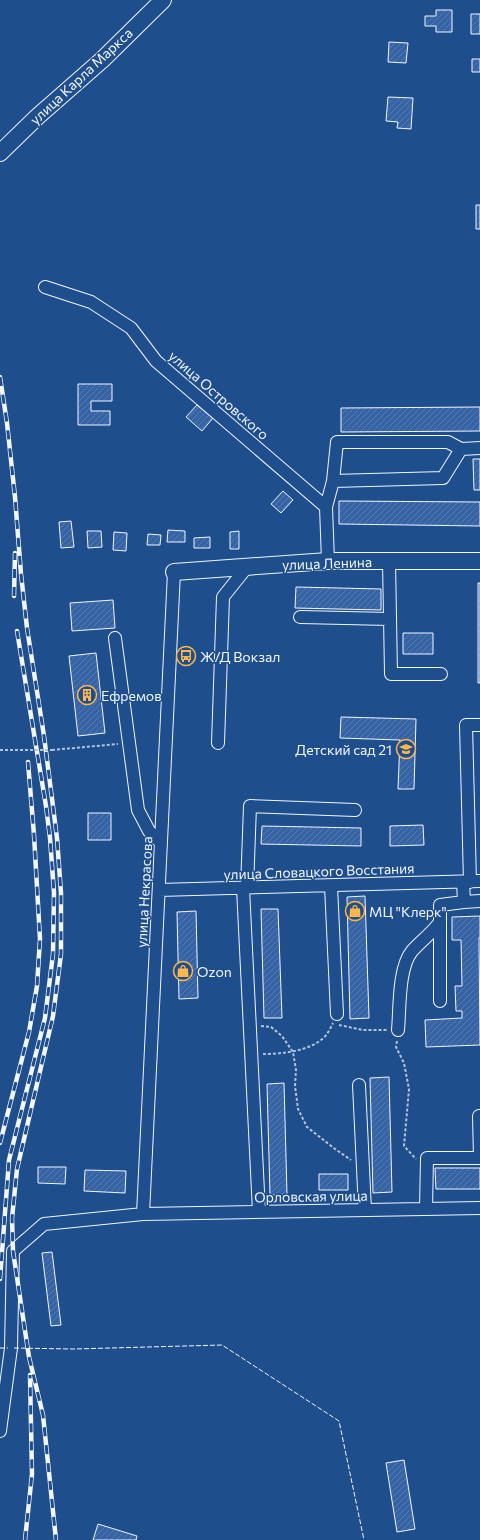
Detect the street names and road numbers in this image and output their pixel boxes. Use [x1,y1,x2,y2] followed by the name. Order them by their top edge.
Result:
[26,24,136,128] street label: улица Карла Маркса
[166,347,272,443] street label: улица Островского
[282,553,372,573] street label: улица Ленина
[133,836,155,948] street label: улица Некрасова
[223,859,415,883] street label: улица Словацкого Восстания
[254,1187,368,1205] street label: Орловская улица

